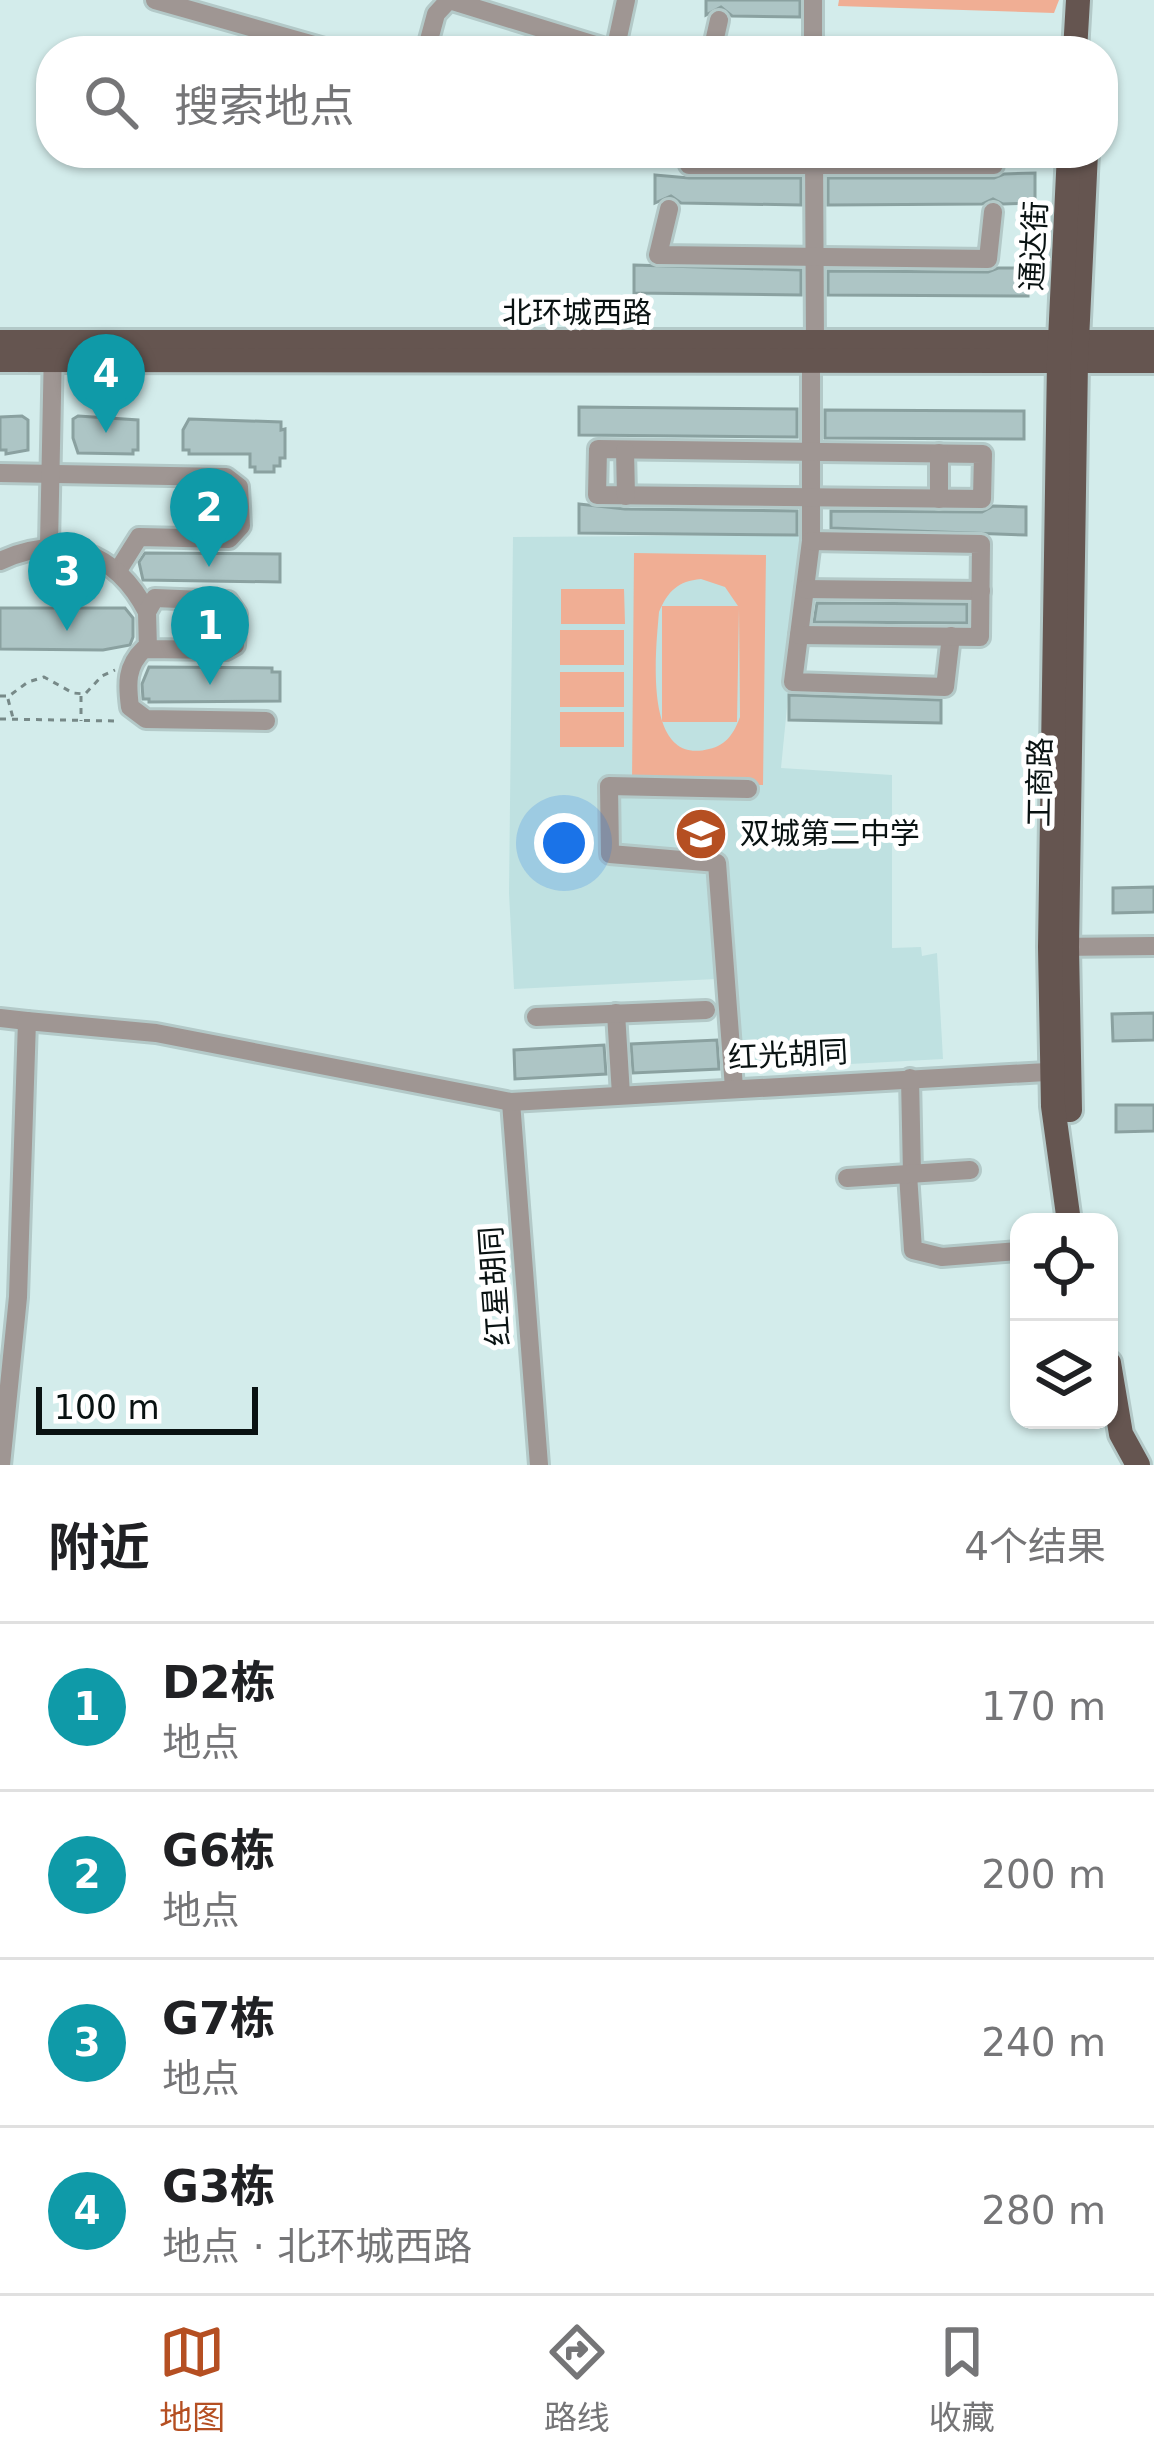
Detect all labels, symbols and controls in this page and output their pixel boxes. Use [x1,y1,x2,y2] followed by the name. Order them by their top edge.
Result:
[36,36,1118,168] search box
[78,69,144,135] icon: search
[174,80,354,133] text: 搜索地点
[1014,200,1053,292] street label: 通达街
[502,295,652,330] street label: 北环城西路
[67,334,145,433] pin: 4
[170,468,248,567] pin: 2
[28,532,106,631] pin: 3
[171,586,249,685] pin: 1
[1021,737,1058,827] street label: 工商路
[673,806,729,862] school or university icon: 双城第二中学
[534,813,594,873] your location
[740,816,920,851] place label: 双城第二中学
[727,1034,849,1075] street label: 红光胡同
[1010,1213,1118,1429] map controls
[1010,1213,1118,1321] button: locate
[473,1225,516,1347] street label: 红星胡同
[1010,1321,1118,1429] button: layers
[36,1381,258,1434] scale bar
[54,1388,160,1427] text: 100 m
[48,1518,150,1577] text: 附近
[964,1524,1106,1569] text: 4个结果
[162,1656,276,1709] text: D2栋
[73,1684,101,1729] text: 1
[981,1684,1106,1729] text: 170 m
[162,1720,240,1765] text: 地点
[162,1824,275,1877] text: G6栋
[73,1852,101,1897] text: 2
[981,1852,1106,1897] text: 200 m
[162,1888,240,1933] text: 地点
[162,1992,275,2045] text: G7栋
[73,2020,101,2065] text: 3
[981,2020,1106,2065] text: 240 m
[162,2056,240,2101] text: 地点
[162,2160,275,2213] text: G3栋
[73,2188,101,2233] text: 4
[981,2188,1106,2233] text: 280 m
[162,2224,472,2269] text: 地点 · 北环城西路
[159,2319,225,2439] tab: 地图
[544,2319,610,2439] tab: 路线
[929,2319,995,2439] tab: 收藏

